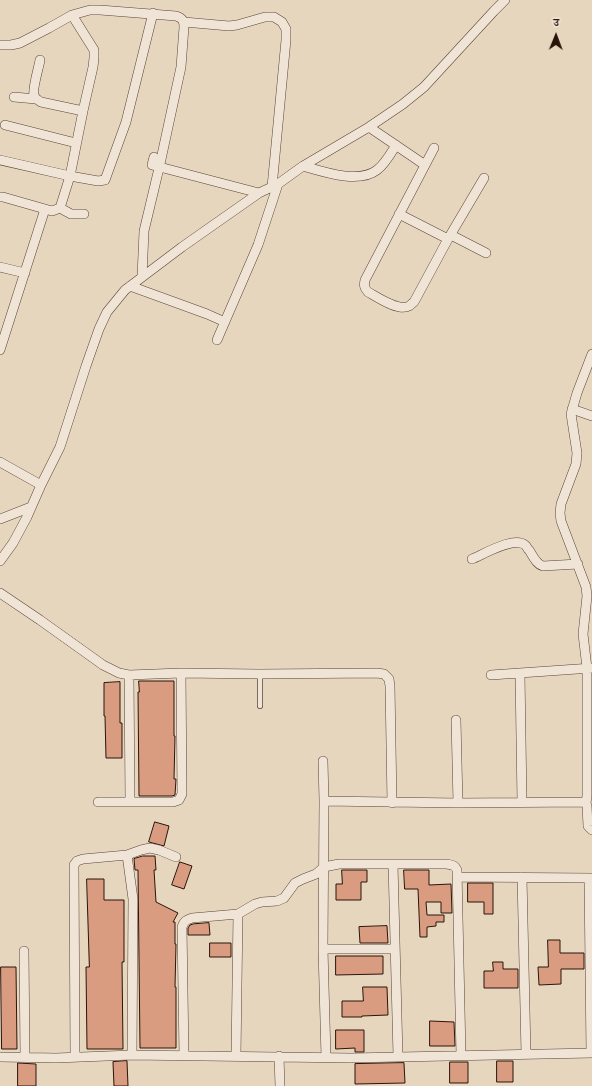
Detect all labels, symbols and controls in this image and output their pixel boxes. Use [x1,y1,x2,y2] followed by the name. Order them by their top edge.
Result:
[536,16,576,56] north arrow
[553,18,559,29] text: उ

